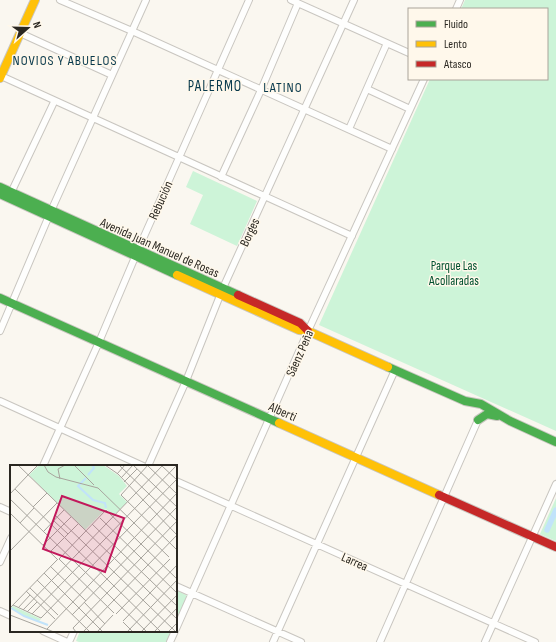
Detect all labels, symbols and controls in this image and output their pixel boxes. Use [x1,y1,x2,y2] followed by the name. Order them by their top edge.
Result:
[8,8,48,48] north arrow
[408,8,548,80] legend
[444,17,468,32] text: Fluido
[30,20,44,30] text: N
[444,37,467,52] text: Lento
[13,52,117,69] district label: NOVIOS Y ABUELOS
[443,57,471,72] text: Atasco
[188,77,242,96] district label: PALERMO
[263,79,303,96] district label: LATINO
[145,179,176,222] street label: Rebución
[97,214,222,281] street label: Avenida Juan Manuel de Rosas
[236,215,264,249] street label: Borges
[428,258,479,289] park label: Parque Las Acollaradas
[283,328,317,379] street label: Sáenz Peña
[265,398,299,425] street label: Alberti
[10,465,177,632] inset map
[339,549,370,575] street label: Larrea

